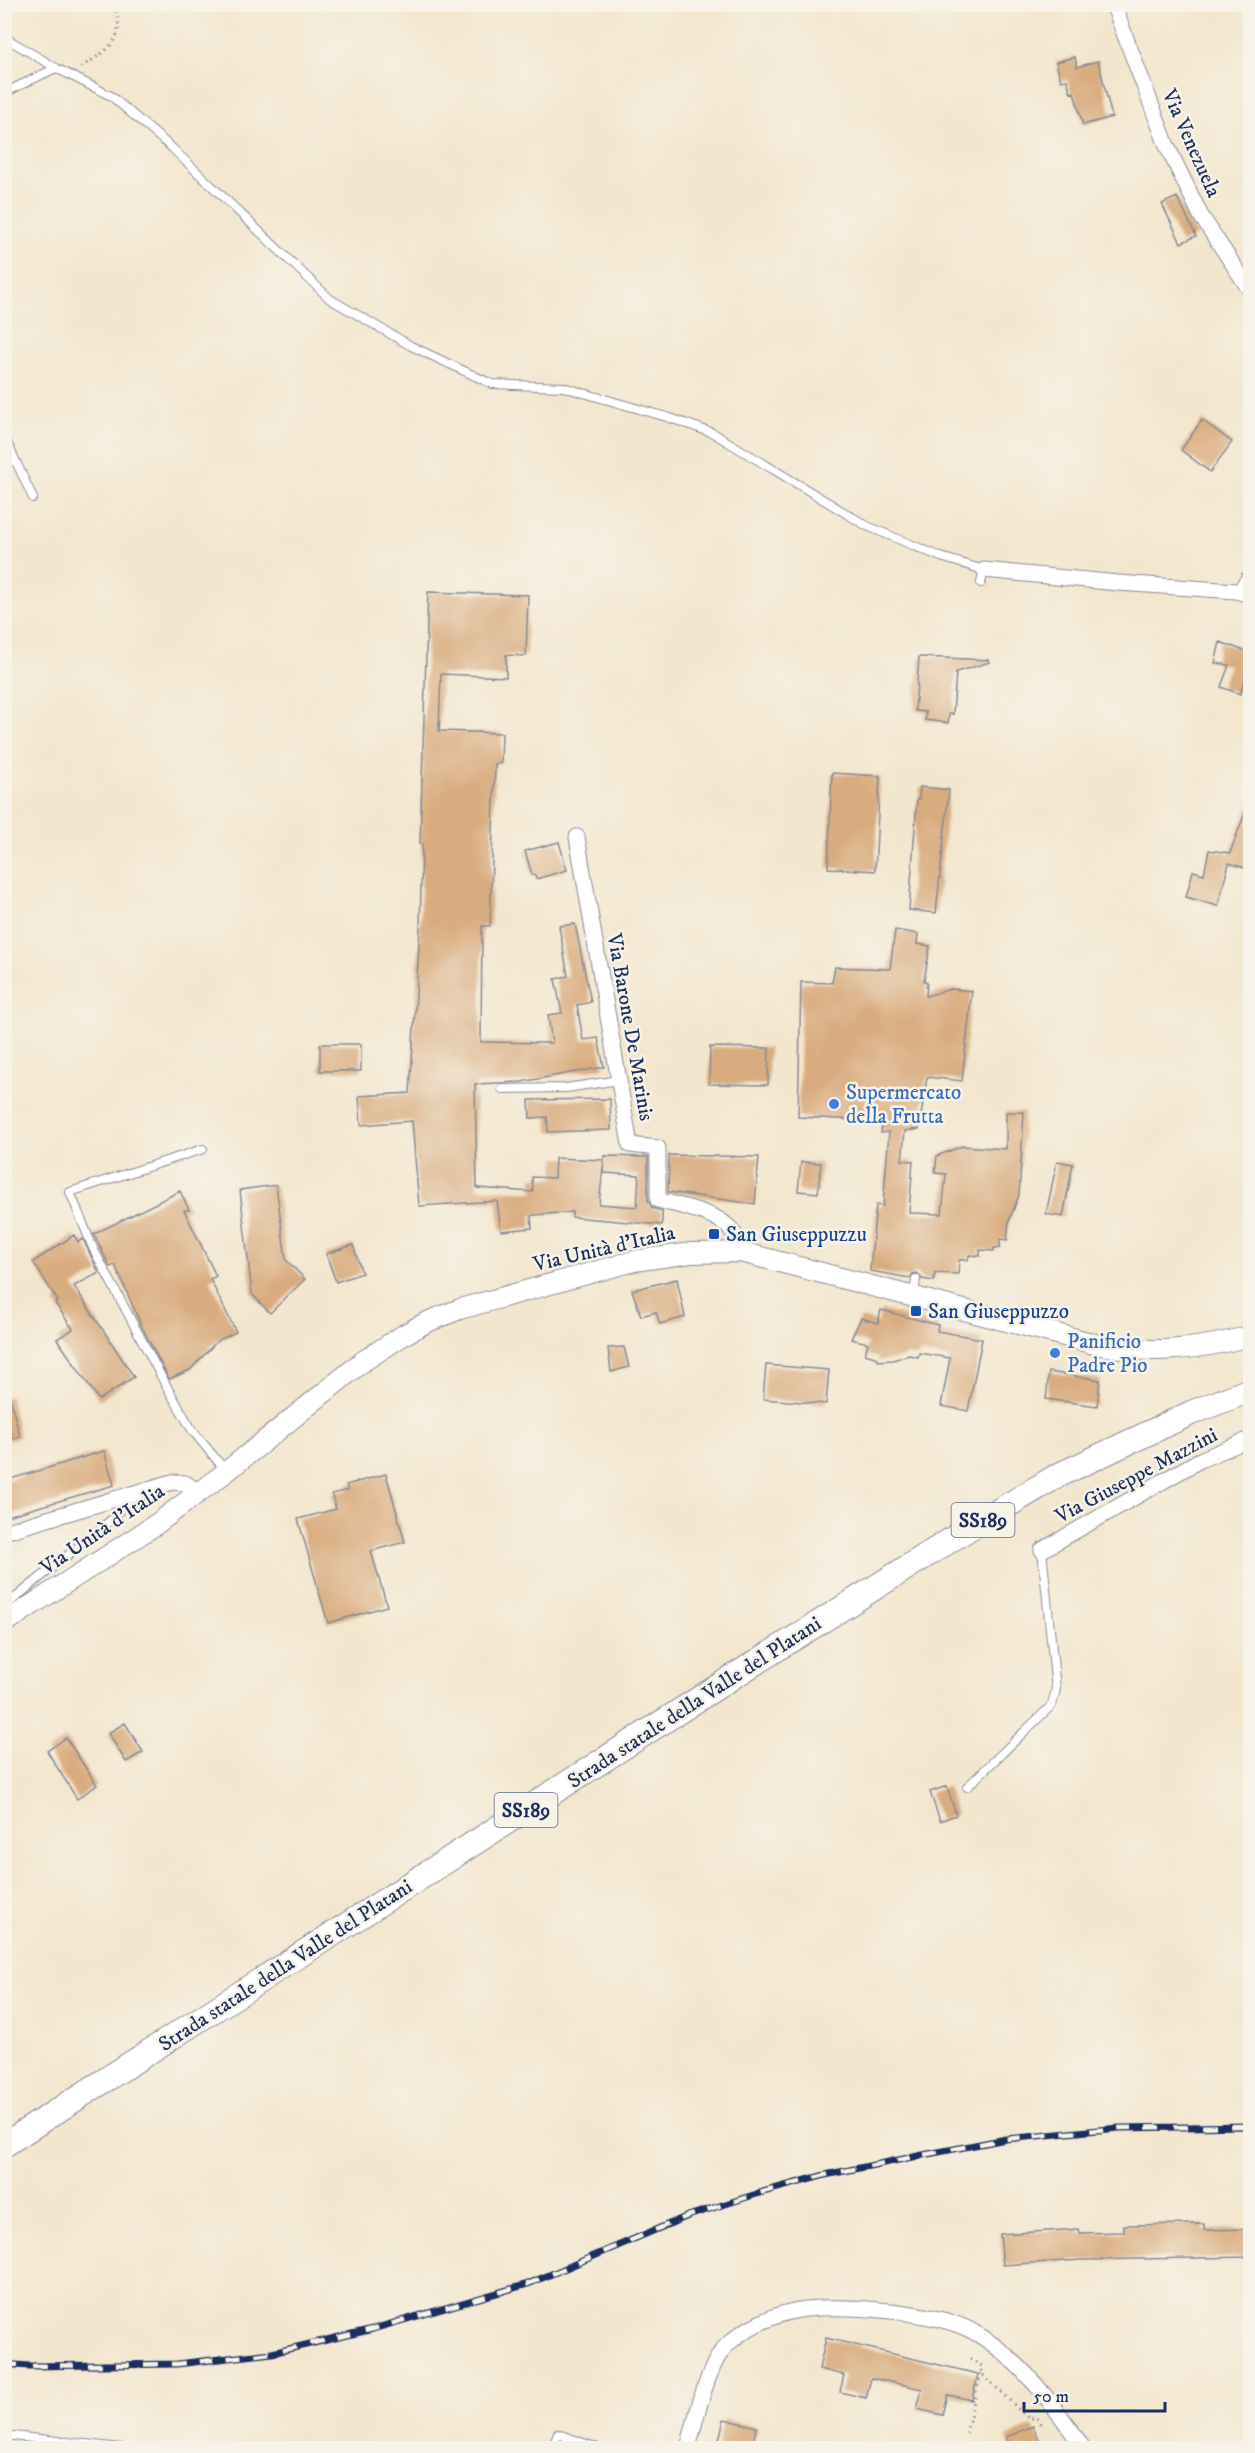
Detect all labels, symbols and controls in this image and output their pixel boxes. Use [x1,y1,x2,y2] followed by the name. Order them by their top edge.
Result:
[1155,84,1227,202] street label: Via Venezuela
[601,930,659,1123] street label: Via Barone De Marinis
[846,1080,961,1130] place label: Supermercato della Frutta
[827,1097,841,1111] marker: Supermercato della Frutta
[530,1220,678,1278] street label: Via Unità d'Italia
[726,1222,867,1248] place label: San Giuseppuzzu
[707,1227,721,1241] marker: San Giuseppuzzu
[928,1299,1069,1325] place label: San Giuseppuzzo
[909,1304,923,1318] marker: San Giuseppuzzo
[1067,1329,1147,1379] place label: Panificio Padre Pio
[1048,1346,1062,1360] marker: Panificio Padre Pio
[1050,1422,1222,1530] street label: Via Giuseppe Mazzini
[34,1479,170,1582] street label: Via Unità d'Italia
[952,1503,1014,1537] road number: SS189
[563,1611,826,1795] street label: Strada statale della Valle del Platani
[494,1793,558,1827] road number: SS189
[154,1874,417,2058] street label: Strada statale della Valle del Platani
[1024,2375,1165,2413] scale bar
[1033,2386,1069,2408] text: 50 m

